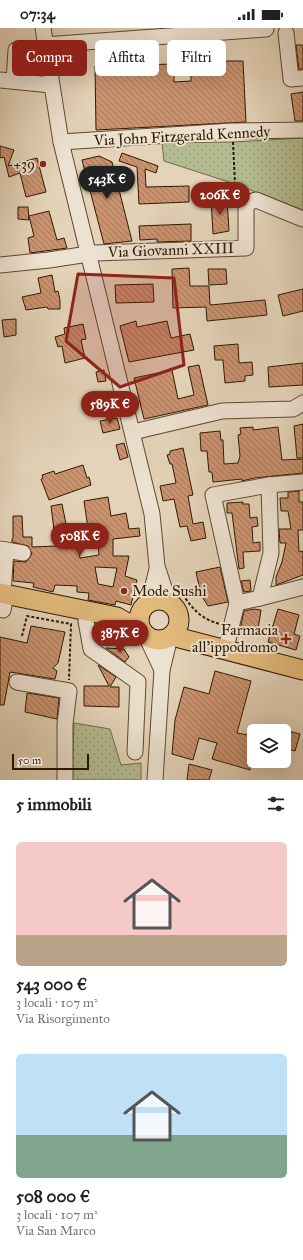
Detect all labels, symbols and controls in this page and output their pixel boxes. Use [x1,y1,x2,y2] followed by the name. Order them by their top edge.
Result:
[20,5,55,23] text: 07:34
[12,40,87,76] chip: Compra
[95,40,159,76] chip: Affitta
[167,40,226,76] chip: Filtri
[92,122,272,151] street label: Via John Fitzgerald Kennedy
[13,155,35,173] place label: +39
[38,159,48,169] marker: +39
[74,166,140,200] pin: 543K €
[88,171,126,187] text: 543K €
[187,182,253,216] pin: 206K €
[200,187,240,203] text: 206K €
[107,239,234,261] street label: Via Giovanni XXIII
[77,391,143,425] pin: 589K €
[90,396,130,412] text: 589K €
[47,523,113,557] pin: 508K €
[60,528,100,544] text: 508K €
[132,582,207,600] place label: Mode Sushi
[119,586,129,596] marker: Mode Sushi
[87,620,153,654] pin: 387K €
[192,621,279,656] place label: Farmacia all'ippodromo
[101,625,139,641] text: 387K €
[281,634,291,644] marker: Farmacia all'ippodromo
[247,724,291,768] map controls
[247,724,291,768] button: layers
[12,752,89,771] scale bar
[18,754,41,767] text: 50 m
[265,793,287,815] icon: filters
[16,794,92,815] text: 5 immobili
[116,868,188,940] icon: home
[16,974,87,995] text: 543 000 €
[16,995,98,1011] text: 3 locali · 107 m²
[16,1011,110,1027] text: Via Risorgimento
[116,1080,188,1152] icon: home
[16,1186,90,1207] text: 508 000 €
[16,1207,98,1223] text: 3 locali · 107 m²
[16,1223,96,1239] text: Via San Marco

